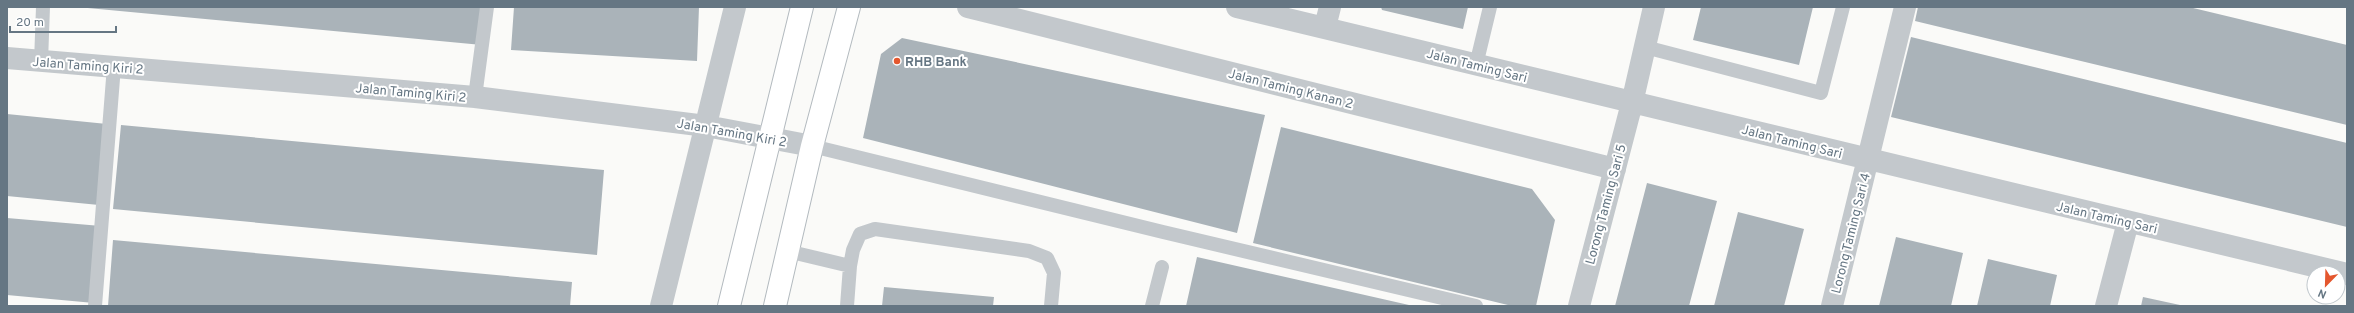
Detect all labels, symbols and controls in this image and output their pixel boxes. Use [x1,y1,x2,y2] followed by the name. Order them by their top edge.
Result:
[10,8,116,34] scale bar
[16,15,44,31] text: 20 m
[1424,47,1529,87] street label: Jalan Taming Sari
[32,55,144,79] street label: Jalan Taming Kiri 2
[905,55,967,71] place label: RHB Bank
[892,56,902,66] marker: RHB Bank
[1226,67,1355,113] street label: Jalan Taming Kanan 2
[355,81,467,107] street label: Jalan Taming Kiri 2
[675,116,788,152] street label: Jalan Taming Kiri 2
[1739,123,1844,163] street label: Jalan Taming Sari
[1583,143,1631,266] street label: Lorong Taming Sari 5
[1829,171,1875,296] street label: Lorong Taming Sari 4
[2054,200,2159,238] street label: Jalan Taming Sari
[2306,265,2346,305] north arrow
[2316,285,2329,301] text: N

